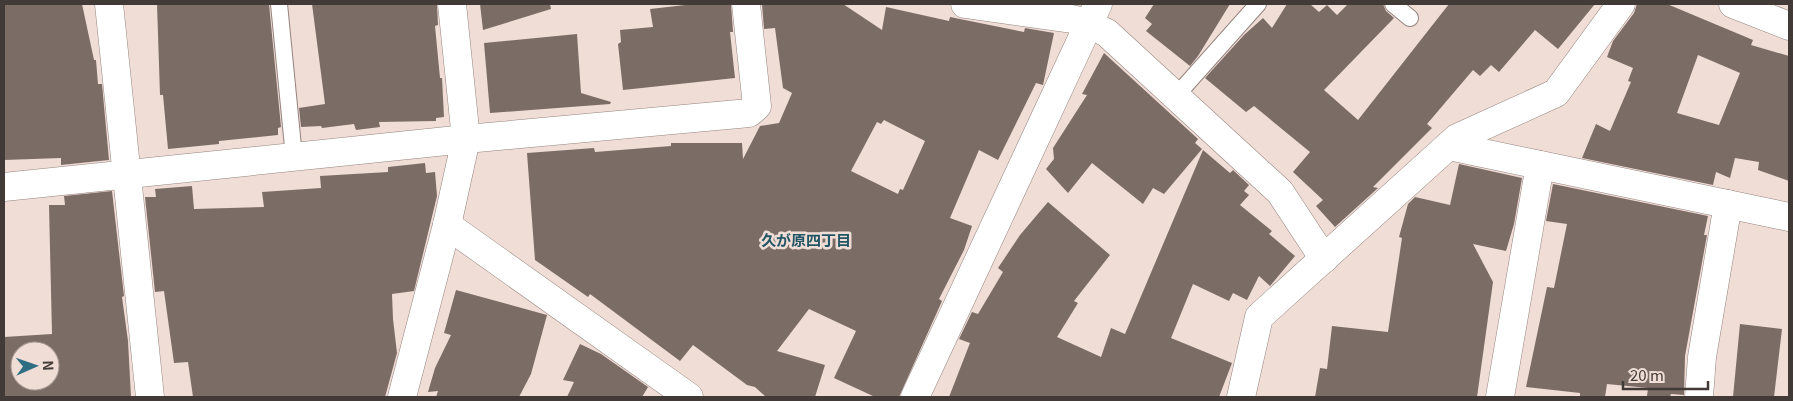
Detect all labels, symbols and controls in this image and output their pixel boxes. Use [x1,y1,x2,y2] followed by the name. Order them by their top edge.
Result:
[761,229,851,250] district label: 久が原四丁目
[10,341,60,391] north arrow
[1623,358,1708,390] scale bar
[39,360,59,371] text: N
[1630,364,1664,385] text: 20 m

